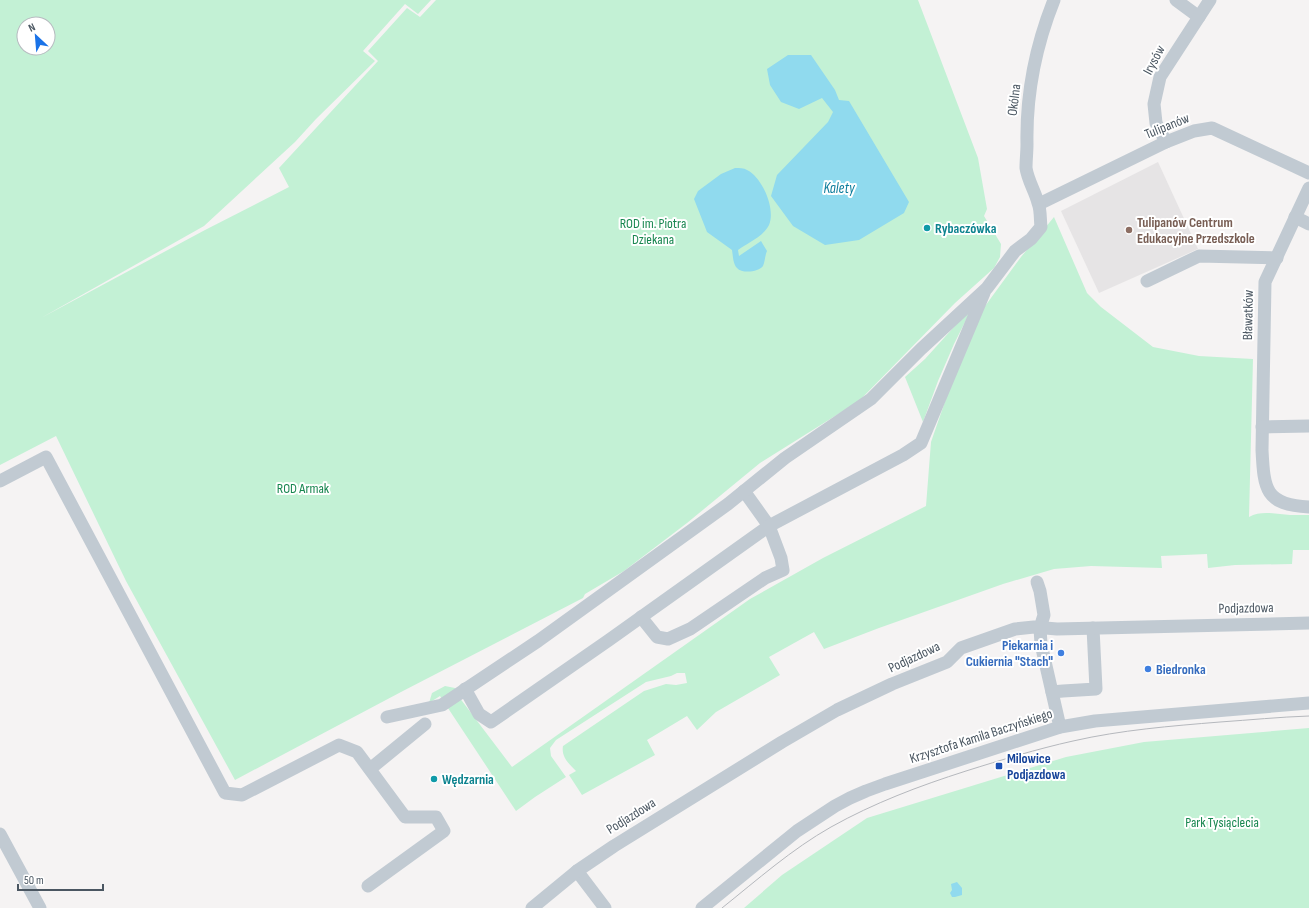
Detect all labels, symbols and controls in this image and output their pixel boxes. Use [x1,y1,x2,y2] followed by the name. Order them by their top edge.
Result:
[16,16,56,56] north arrow
[26,20,37,35] text: N
[1139,42,1169,78] street label: Irysów
[1004,83,1024,117] street label: Okólna
[1142,109,1192,143] street label: Tulipanów
[823,179,856,198] water label: Kalety
[1137,214,1255,247] place label: Tulipanów Centrum Edukacyjne Przedszkole
[620,215,686,248] park label: ROD im. Piotra Dziekana
[935,220,997,237] place label: Rybaczówka
[922,223,932,233] marker: Rybaczówka
[1124,225,1134,235] marker: Tulipanów Centrum Edukacyjne Przedszkole
[1239,290,1257,340] street label: Bławatków
[277,480,330,497] park label: ROD Armak
[1218,599,1274,617] street label: Podjazdowa
[966,637,1053,670] place label: Piekarnia i Cukiernia "Stach"
[886,638,942,676] street label: Podjazdowa
[1056,648,1066,658] marker: Piekarnia i Cukiernia "Stach"
[1156,661,1206,678] place label: Biedronka
[1143,664,1153,674] marker: Biedronka
[907,705,1055,767] street label: Krzysztofa Kamila Baczyńskiego
[1007,750,1066,783] place label: Milowice Podjazdowa
[994,761,1004,771] marker: Milowice Podjazdowa
[442,771,494,788] place label: Wędzarnia
[429,774,439,784] marker: Wędzarnia
[603,794,659,838] street label: Podjazdowa
[1185,814,1259,831] park label: Park Tysiąclecia
[18,866,103,892] scale bar
[24,873,44,888] text: 50 m

